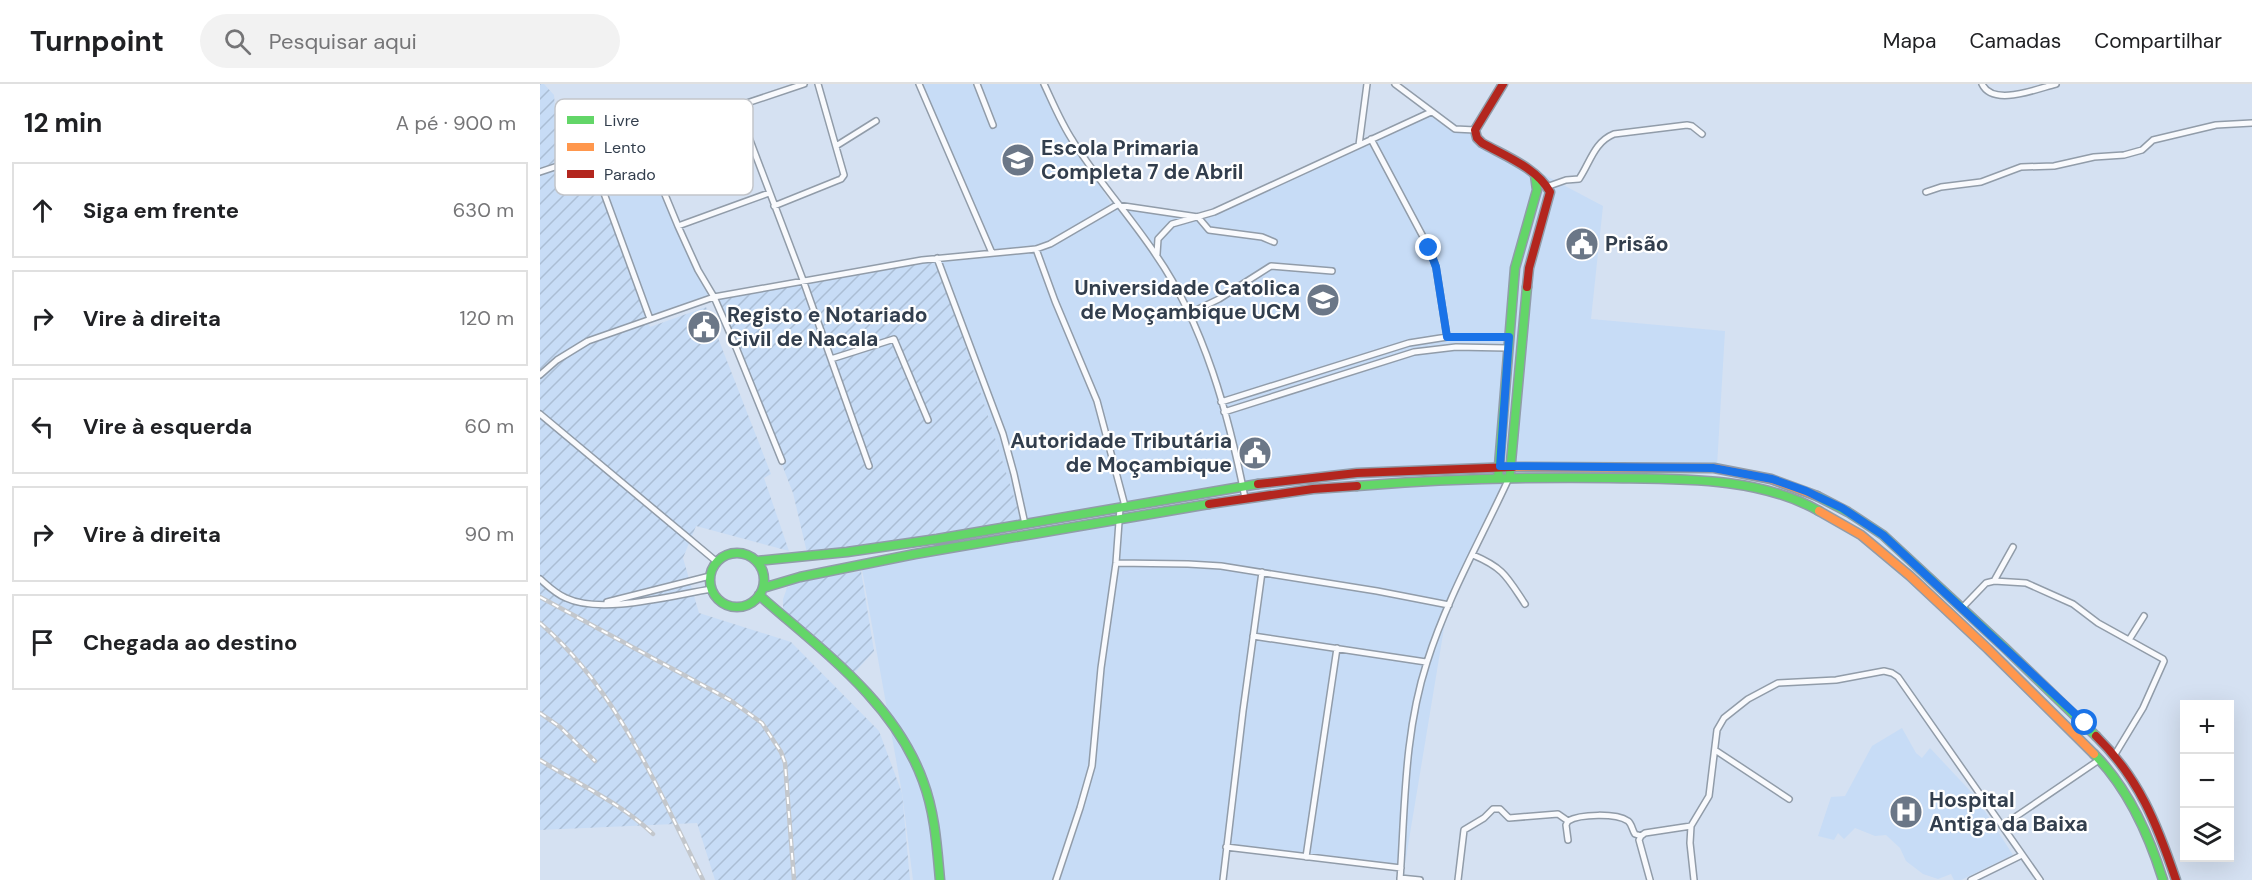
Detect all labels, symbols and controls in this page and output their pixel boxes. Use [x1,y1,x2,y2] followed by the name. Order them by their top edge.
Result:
[200,14,620,68] search box
[30,23,164,60] text: Turnpoint
[221,25,254,58] icon: search
[269,27,417,56] text: Pesquisar aqui
[1883,27,1936,55] text: Mapa
[1969,27,2061,55] text: Camadas
[2094,27,2222,55] text: Compartilhar
[555,99,753,195] legend
[24,106,102,140] text: 12 min
[396,110,516,136] text: A pé · 900 m
[604,110,639,131] text: Livre
[1041,134,1243,186] place label: Escola Primaria Completa 7 de Abril
[604,137,646,158] text: Lento
[1000,142,1036,178] school or university icon: Escola Primaria Completa 7 de Abril
[604,164,656,185] text: Parado
[26,194,59,227] icon: ahead
[83,196,239,225] text: Siga em frente
[453,197,514,223] text: 630 m
[1564,226,1600,262] public building icon: Prisão
[1605,230,1669,258] place label: Prisão
[1415,234,1441,260] route end
[1074,274,1300,326] place label: Universidade Catolica de Moçambique UCM
[1305,282,1341,318] school or university icon: Universidade Catolica de Moçambique UCM
[727,301,928,353] place label: Registo e Notariado Civil de Nacala
[26,302,59,335] icon: right
[83,304,221,333] text: Vire à direita
[460,305,514,331] text: 120 m
[686,309,722,345] public building icon: Registo e Notariado Civil de Nacala
[26,410,59,443] icon: left
[83,412,252,441] text: Vire à esquerda
[465,413,514,439] text: 60 m
[1010,427,1232,479] place label: Autoridade Tributária de Moçambique
[1237,435,1273,471] public building icon: Autoridade Tributária de Moçambique
[26,518,59,551] icon: right
[83,520,221,549] text: Vire à direita
[465,521,514,547] text: 90 m
[26,626,59,659] icon: arrive
[83,628,297,657] text: Chegada ao destino
[2180,700,2234,862] map controls
[2180,700,2234,754] button: +
[2071,709,2097,735] route start
[2180,754,2234,808] button: −
[1929,786,2088,838] place label: Hospital Antiga da Baixa
[1888,794,1924,830] hospital icon: Hospital Antiga da Baixa
[2180,808,2234,862] button: layers

